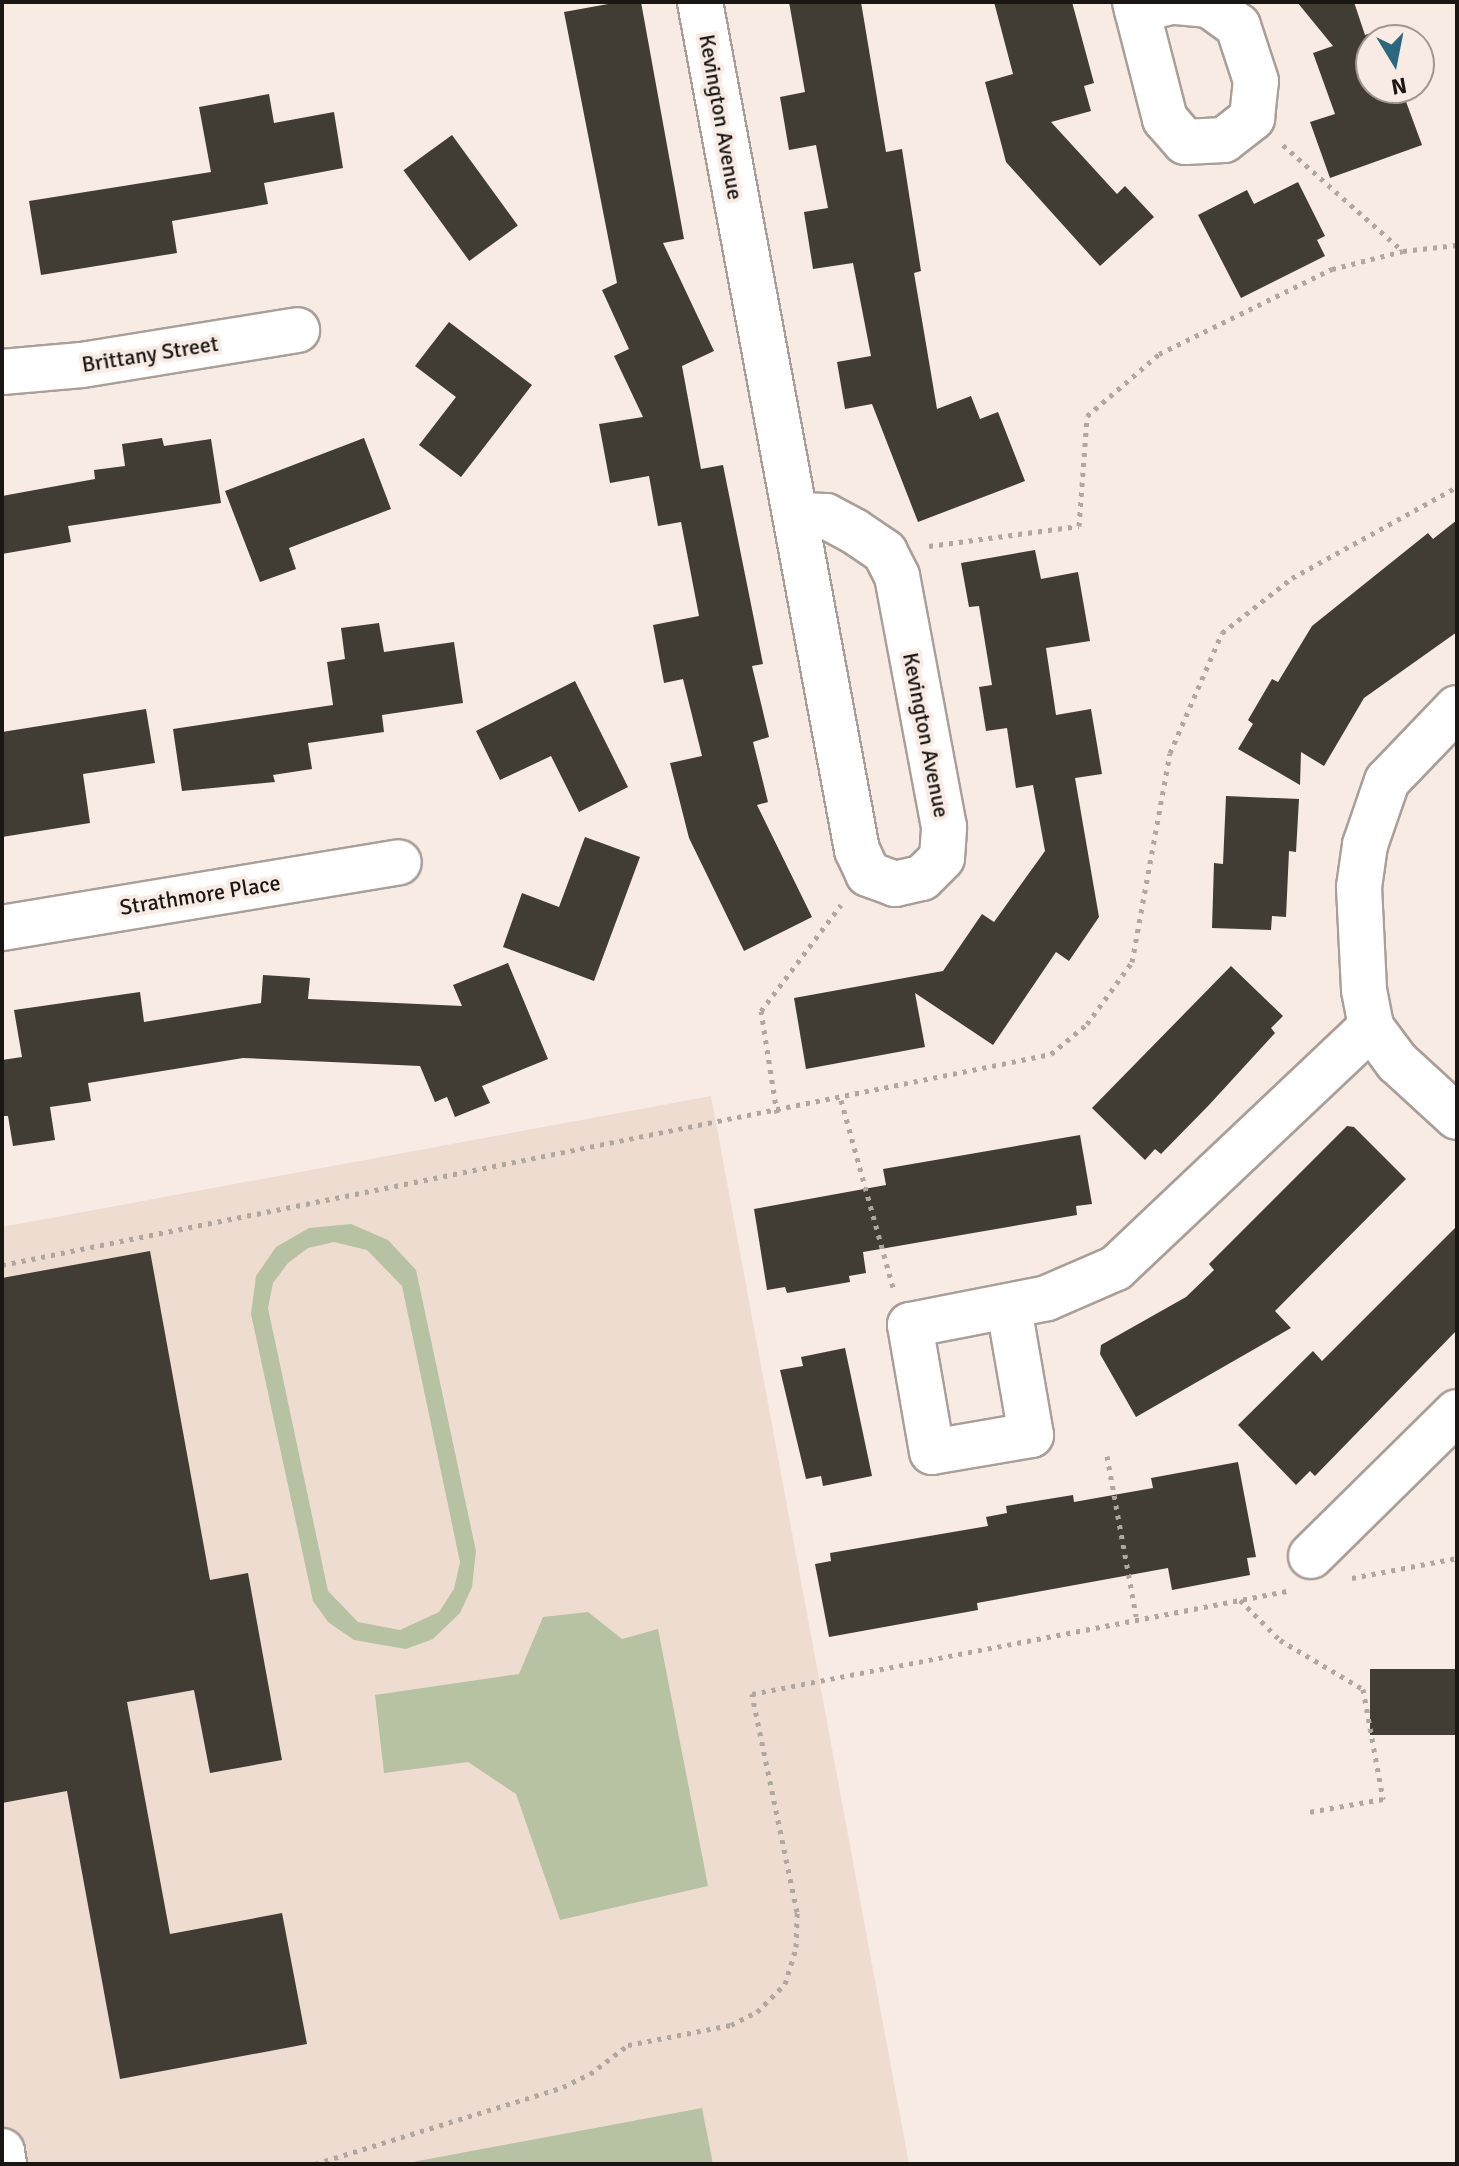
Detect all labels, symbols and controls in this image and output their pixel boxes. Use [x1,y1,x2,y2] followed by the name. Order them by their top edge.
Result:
[1355,24,1435,104] north arrow
[693,32,749,202] street label: Kevington Avenue
[1389,72,1409,101] text: N
[80,330,220,378] street label: Brittany Street
[897,650,955,820] street label: Kevington Avenue
[118,869,282,921] street label: Strathmore Place

